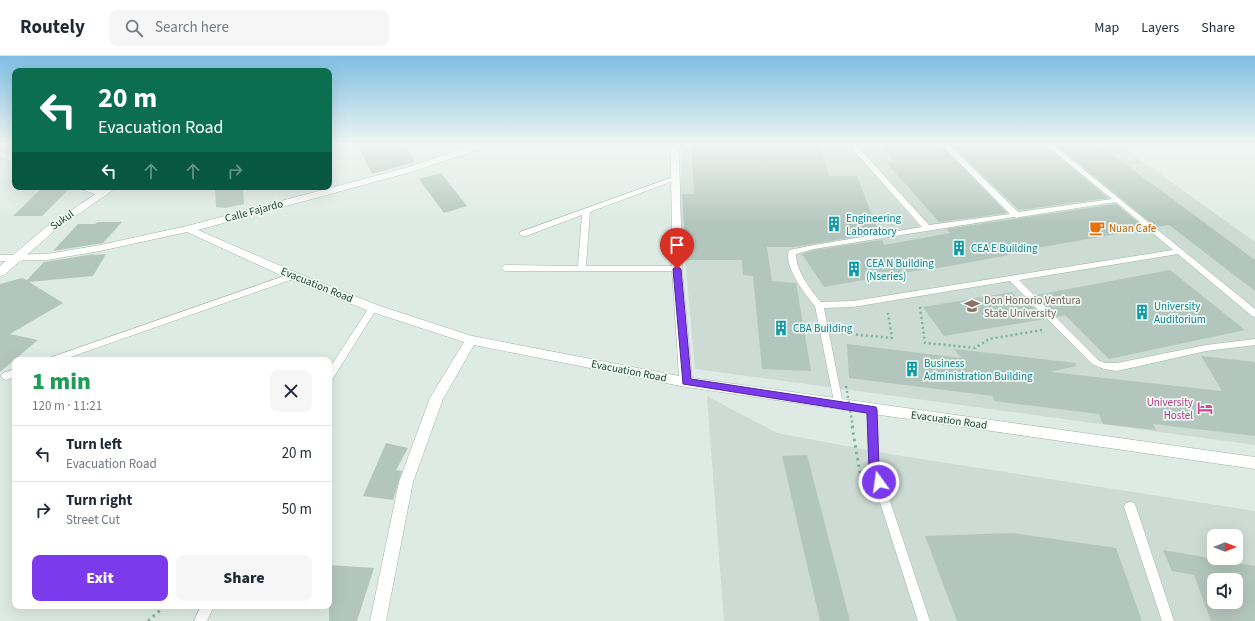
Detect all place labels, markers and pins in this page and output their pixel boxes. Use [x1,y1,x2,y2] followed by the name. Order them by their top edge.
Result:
[846,211,902,239] place label: Engineering Laboratory
[825,215,843,233] building icon: Engineering Laboratory
[1088,219,1106,237] cafe icon: Nuan Cafe
[1109,221,1157,236] place label: Nuan Cafe
[660,228,694,269] pin
[950,239,968,257] building icon: CEA E Building
[971,241,1038,256] place label: CEA E Building
[866,256,934,284] place label: CEA N Building (Nseries)
[845,260,863,278] building icon: CEA N Building (Nseries)
[984,293,1081,321] place label: Don Honorio Ventura State University
[963,297,981,315] school or university icon: Don Honorio Ventura State University
[1154,299,1206,327] place label: University Auditorium
[1133,303,1151,321] building icon: University Auditorium
[772,319,790,337] building icon: CBA Building
[793,321,853,336] place label: CBA Building
[924,356,1033,384] place label: Business Administration Building
[903,360,921,378] building icon: Business Administration Building
[1147,395,1193,423] place label: University Hostel
[1196,399,1214,417] hotel icon: University Hostel

